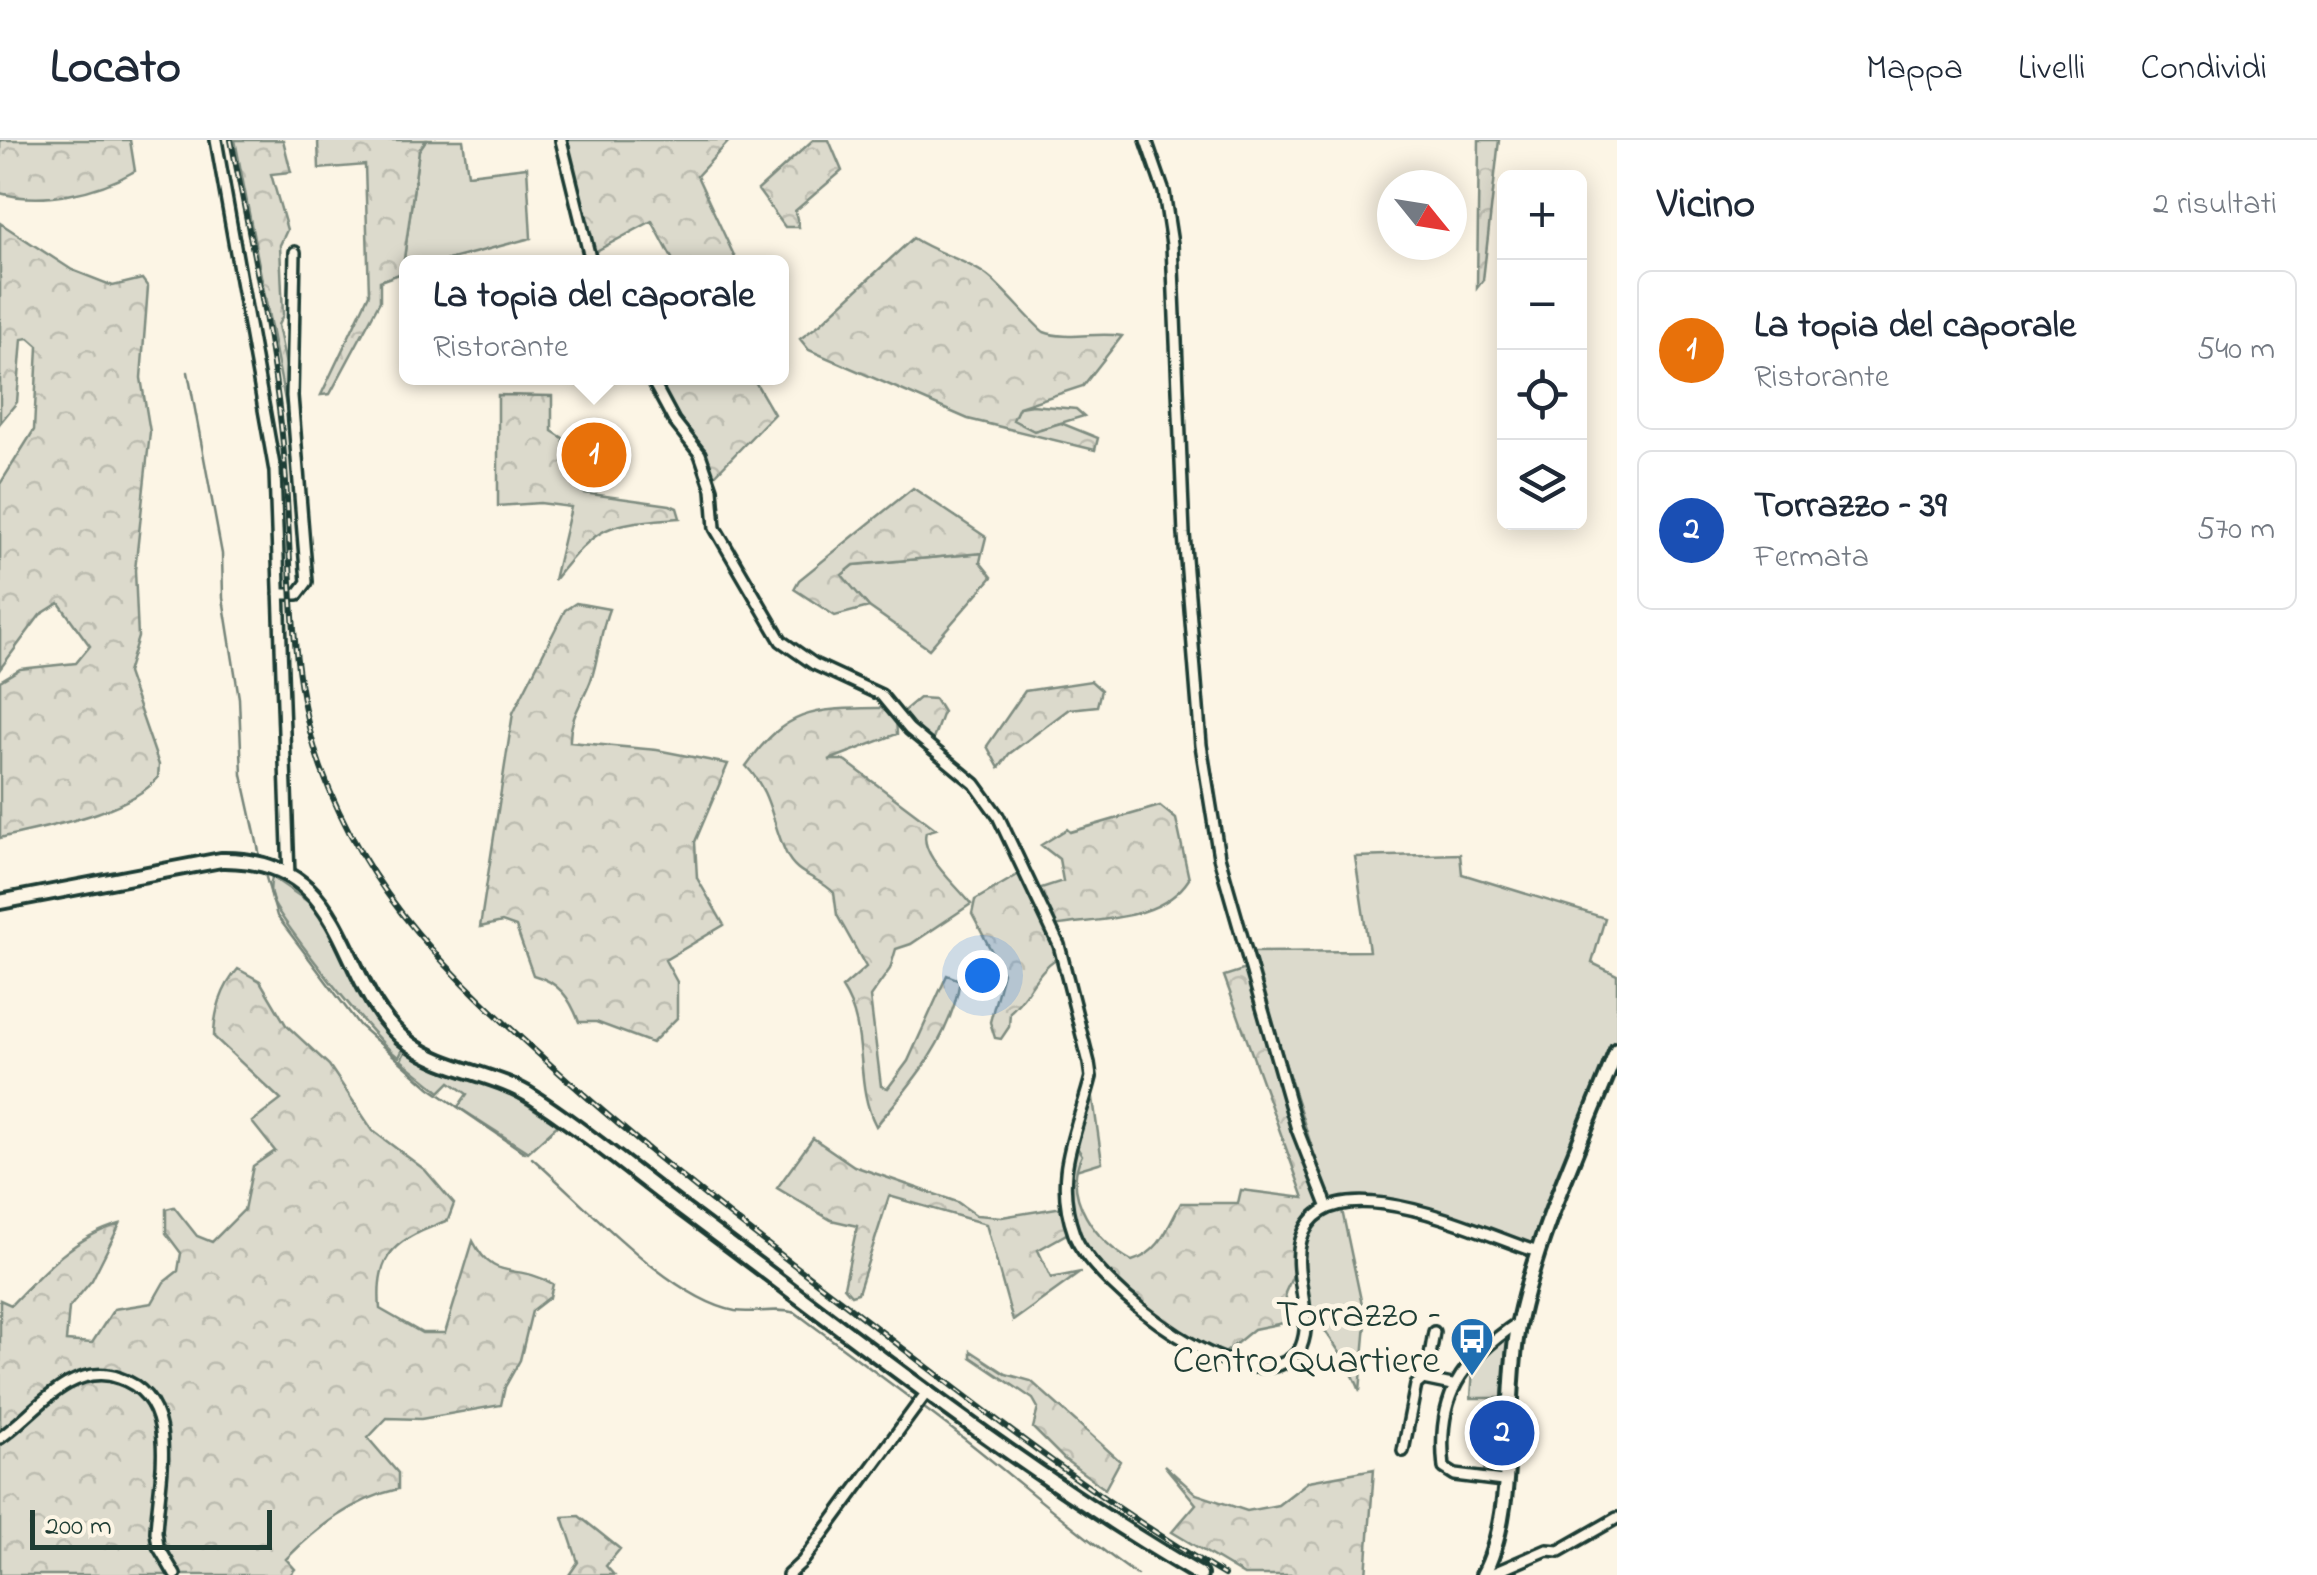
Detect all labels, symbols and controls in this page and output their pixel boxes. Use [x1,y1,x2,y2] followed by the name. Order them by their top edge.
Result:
[50,34,181,104] text: Locato
[1866,44,1963,95] text: Mappa
[2018,44,2086,95] text: Livelli
[2141,44,2267,95] text: Condividi
[1377,170,1467,260] north arrow
[1497,170,1587,530] map controls
[1497,170,1587,260] button: +
[1657,175,1755,236] text: Vicino
[2153,182,2277,229] text: 2 risultati
[399,255,789,385] popup
[1497,260,1587,350] button: −
[433,269,755,325] text: La topia del caporale
[1754,299,2076,355] text: La topia del caporale
[433,325,568,372] text: Ristorante
[1686,327,1697,374] text: 1
[2197,327,2275,374] text: 540 m
[1497,350,1587,440] button: locate
[1754,355,1889,402] text: Ristorante
[562,418,626,492] pin: 1
[1497,440,1587,530] button: layers
[1754,479,1947,535] text: Torrazzo – 39
[1684,507,1699,554] text: 2
[2197,507,2275,554] text: 570 m
[1754,535,1869,582] text: Fermata
[957,950,1008,1001] your location
[1172,1287,1440,1392] place label: Torrazzo – Centro Quartiere
[1449,1316,1495,1377] bus stop icon: Torrazzo – Centro Quartiere
[1470,1396,1534,1470] pin: 2
[30,1505,272,1550] scale bar
[45,1507,112,1548] text: 200 m

